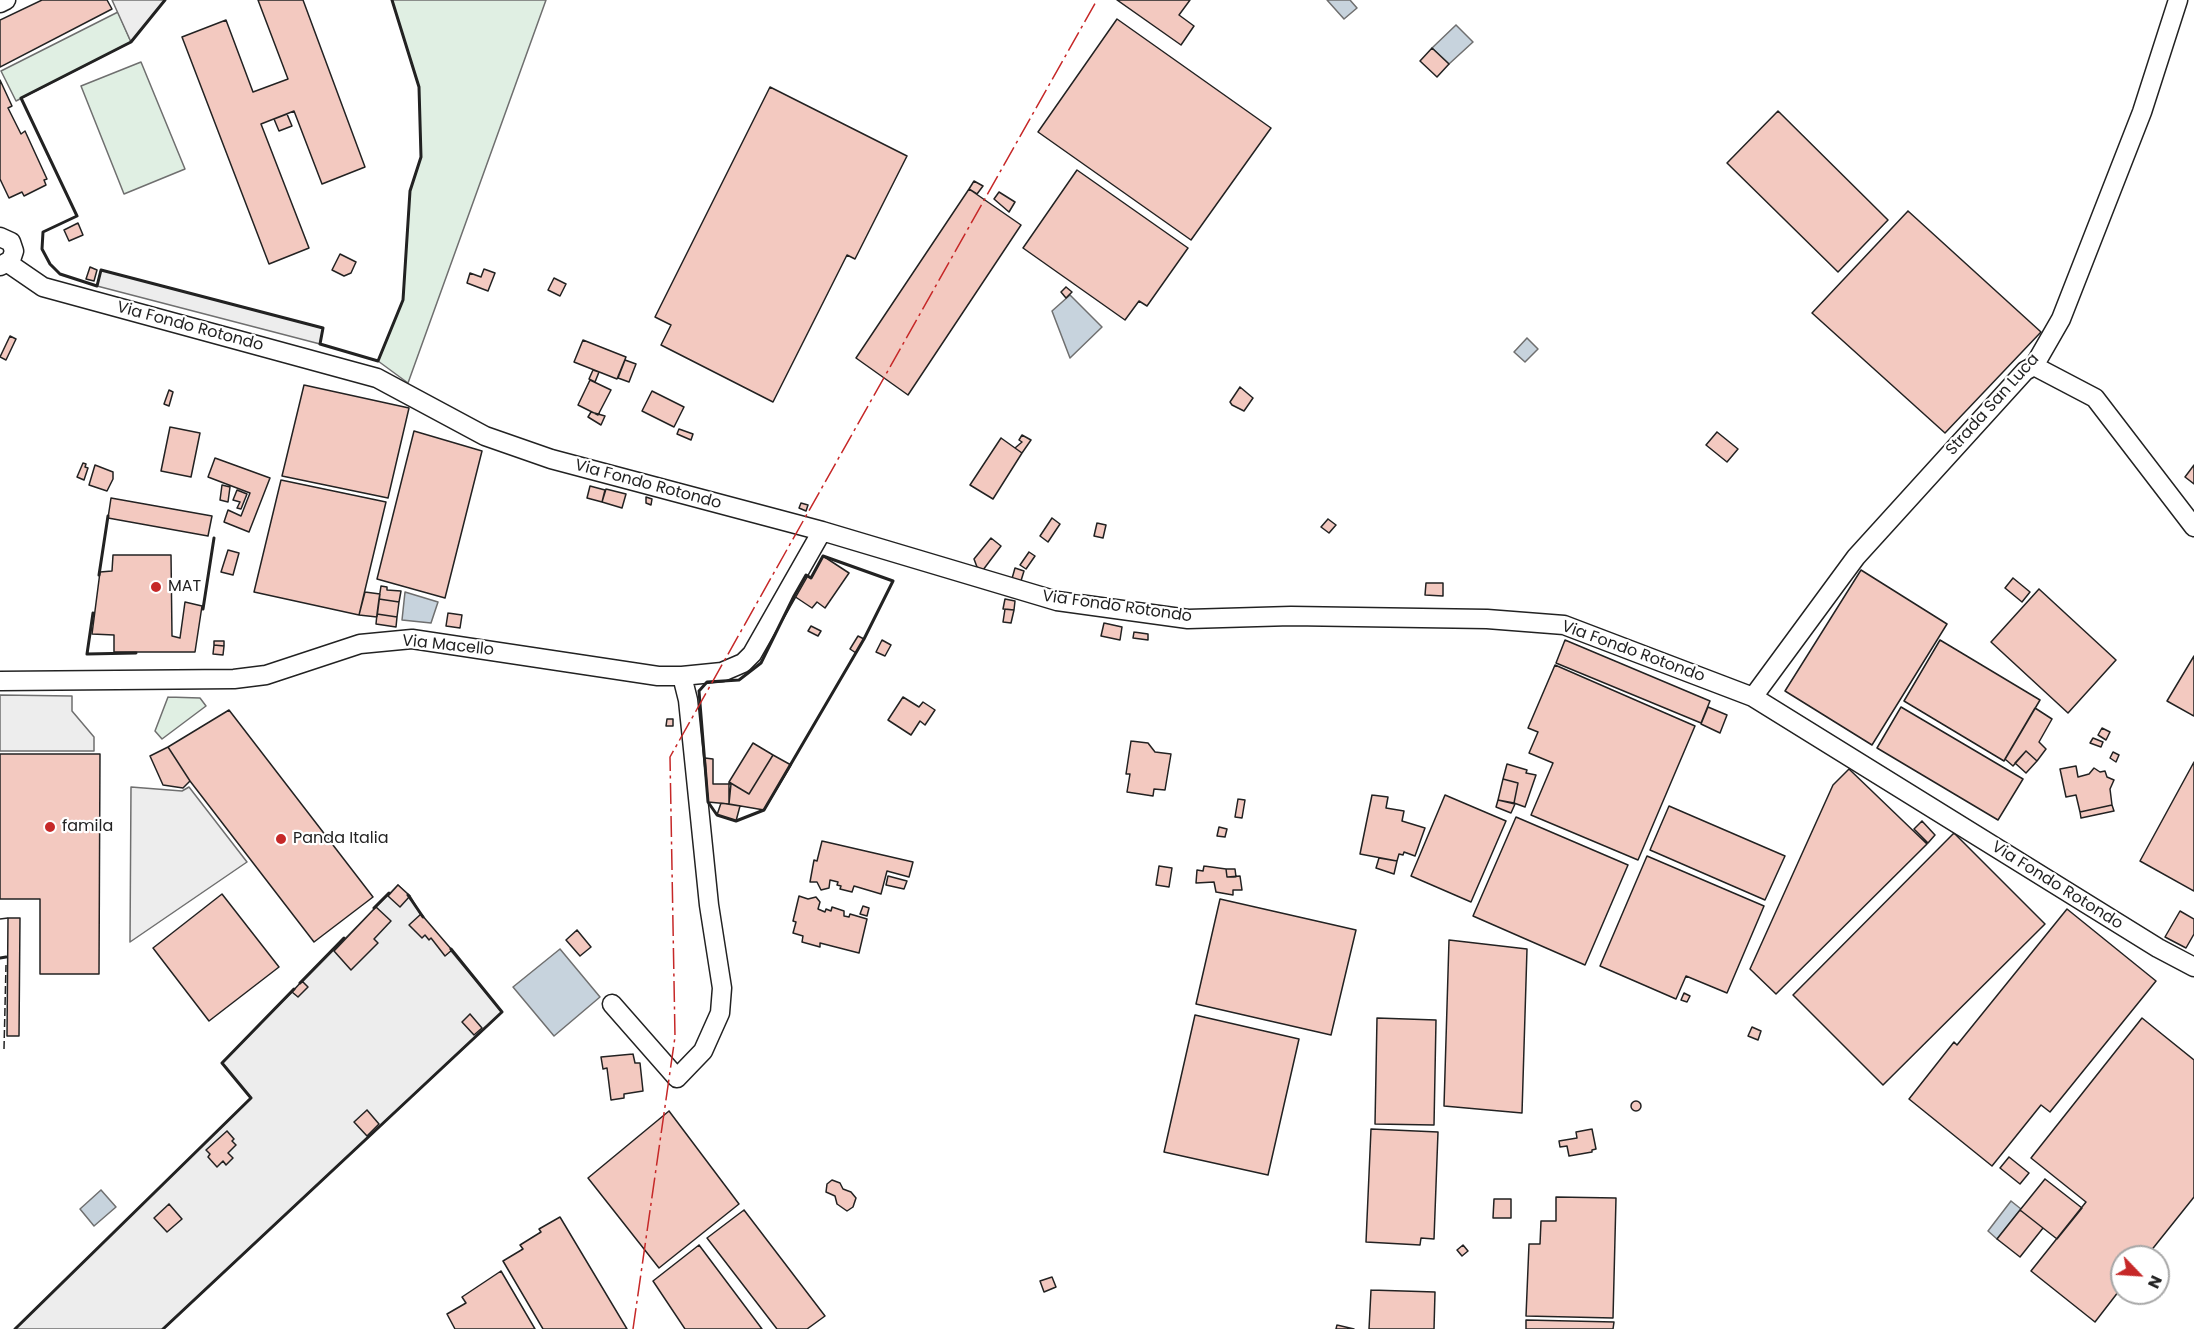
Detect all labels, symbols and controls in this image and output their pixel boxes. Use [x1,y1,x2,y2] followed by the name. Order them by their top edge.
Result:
[115,298,265,356] street label: Via Fondo Rotondo
[1942,350,2044,460] street label: Strada San Luca
[573,456,723,514] street label: Via Fondo Rotondo
[168,577,201,597] place label: MAT
[149,580,163,594] marker: MAT
[1041,587,1193,627] street label: Via Fondo Rotondo
[1559,617,1707,687] street label: Via Fondo Rotondo
[401,632,495,660] street label: Via Macello
[62,817,113,837] place label: famila
[43,820,57,834] marker: famila
[293,829,388,849] place label: Panda Italia
[274,832,288,846] marker: Panda Italia
[1988,838,2126,934] street label: Via Fondo Rotondo
[2110,1245,2170,1305] north arrow
[2142,1272,2168,1292] text: N

